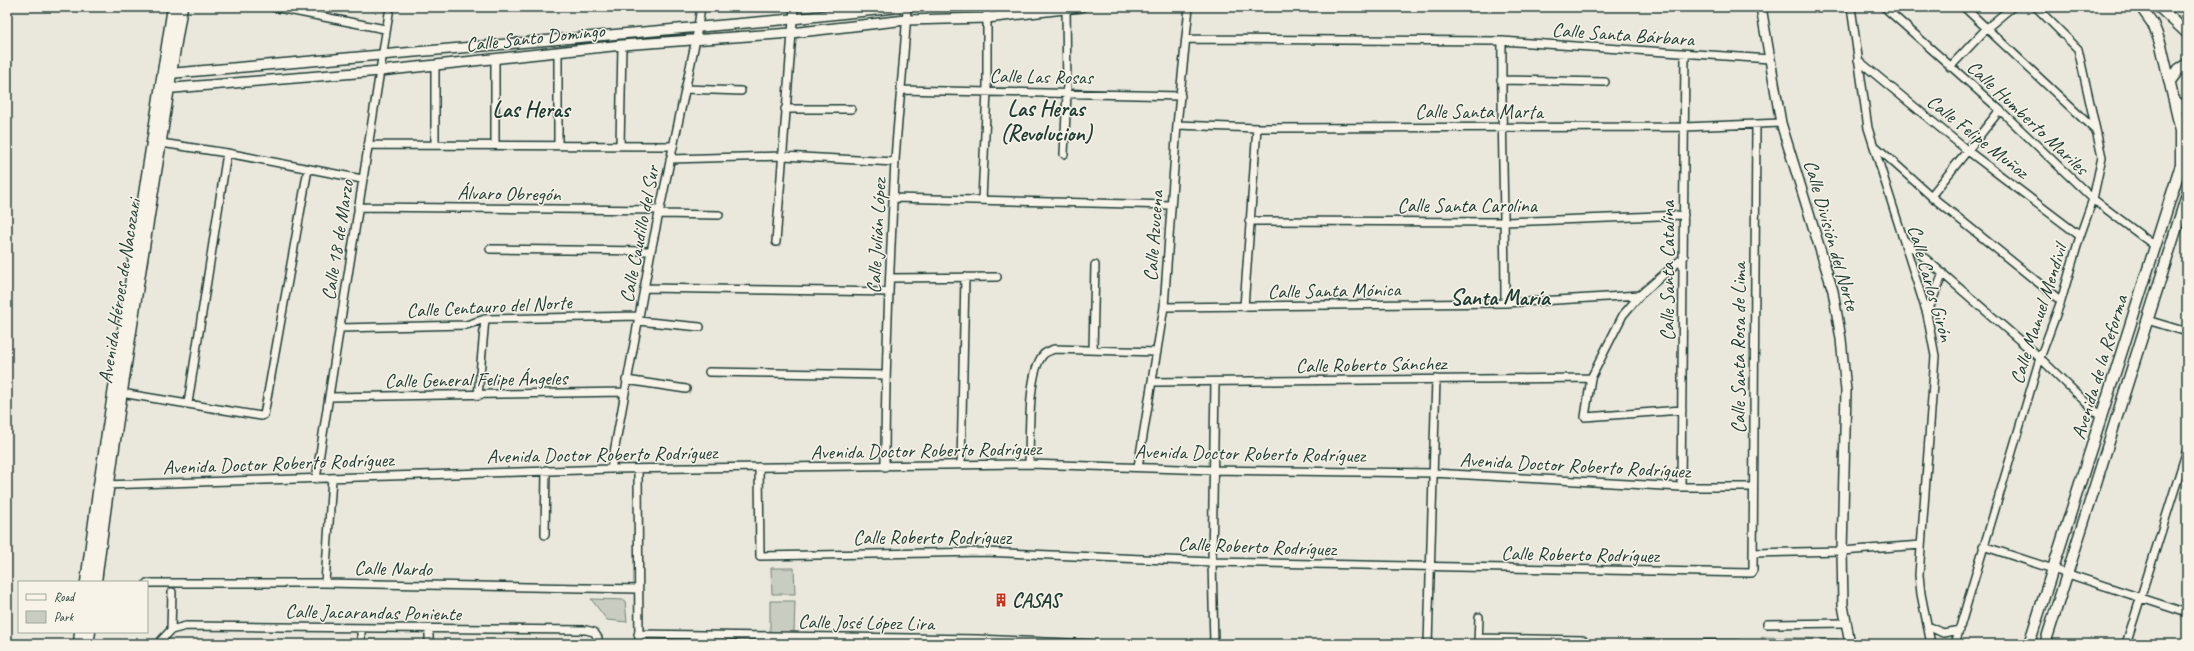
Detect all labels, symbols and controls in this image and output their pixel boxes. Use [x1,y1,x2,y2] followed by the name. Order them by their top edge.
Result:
[1551,17,1697,52] street label: Calle Santa Bárbara
[464,18,607,57] street label: Calle Santo Domingo
[1962,55,2095,182] street label: Calle Humberto Mariles
[989,63,1095,90] street label: Calle Las Rosas
[1922,89,2036,186] street label: Calle Felipe Muñoz
[1000,95,1094,148] district label: Las Heras (Revolucion)
[492,96,572,124] district label: Las Heras
[1415,99,1545,124] street label: Calle Santa Marta
[1798,157,1865,315] street label: Calle División del Norte
[614,162,665,305] street label: Calle Caudillo del Sur
[861,176,892,294] street label: Calle Julián López
[316,177,359,302] street label: Calle 18 de Marzo
[457,180,562,207] street label: Álvaro Obregón
[1138,188,1169,282] street label: Calle Azucena
[1397,193,1539,218] street label: Calle Santa Carolina
[93,195,147,385] street label: Avenida Héroes de Nacozari
[1655,199,1680,341] street label: Calle Santa Catalina
[1902,222,1959,345] street label: Calle Carlos Girón
[2004,238,2074,387] street label: Calle Manuel Mendivil
[1726,261,1751,433] street label: Calle Santa Rosa de Lima
[1267,277,1403,304] street label: Calle Santa Mónica
[1450,284,1552,312] district label: Santa María
[406,290,574,323] street label: Calle Centauro del Norte
[2066,290,2134,442] street label: Avenida de la Reforma
[1296,351,1449,378] street label: Calle Roberto Sánchez
[384,365,570,394] street label: Calle General Felipe Ángeles
[811,436,1043,465] street label: Avenida Doctor Roberto Rodríguez
[1135,439,1367,468] street label: Avenida Doctor Roberto Rodríguez
[487,440,719,469] street label: Avenida Doctor Roberto Rodríguez
[162,447,395,480] street label: Avenida Doctor Roberto Rodríguez
[1459,447,1692,484] street label: Avenida Doctor Roberto Rodríguez
[853,525,1013,550] street label: Calle Roberto Rodríguez
[1178,531,1338,562] street label: Calle Roberto Rodríguez
[1501,541,1661,568] street label: Calle Roberto Rodríguez
[354,555,433,582] street label: Calle Nardo
[18,581,148,633] legend
[1012,588,1063,613] place label: CASAS
[54,589,76,605] text: Road
[993,592,1009,608] building icon: CASAS
[285,598,463,627] street label: Calle Jacarandas Poniente
[54,609,75,625] text: Park
[798,609,936,636] street label: Calle José López Lira

